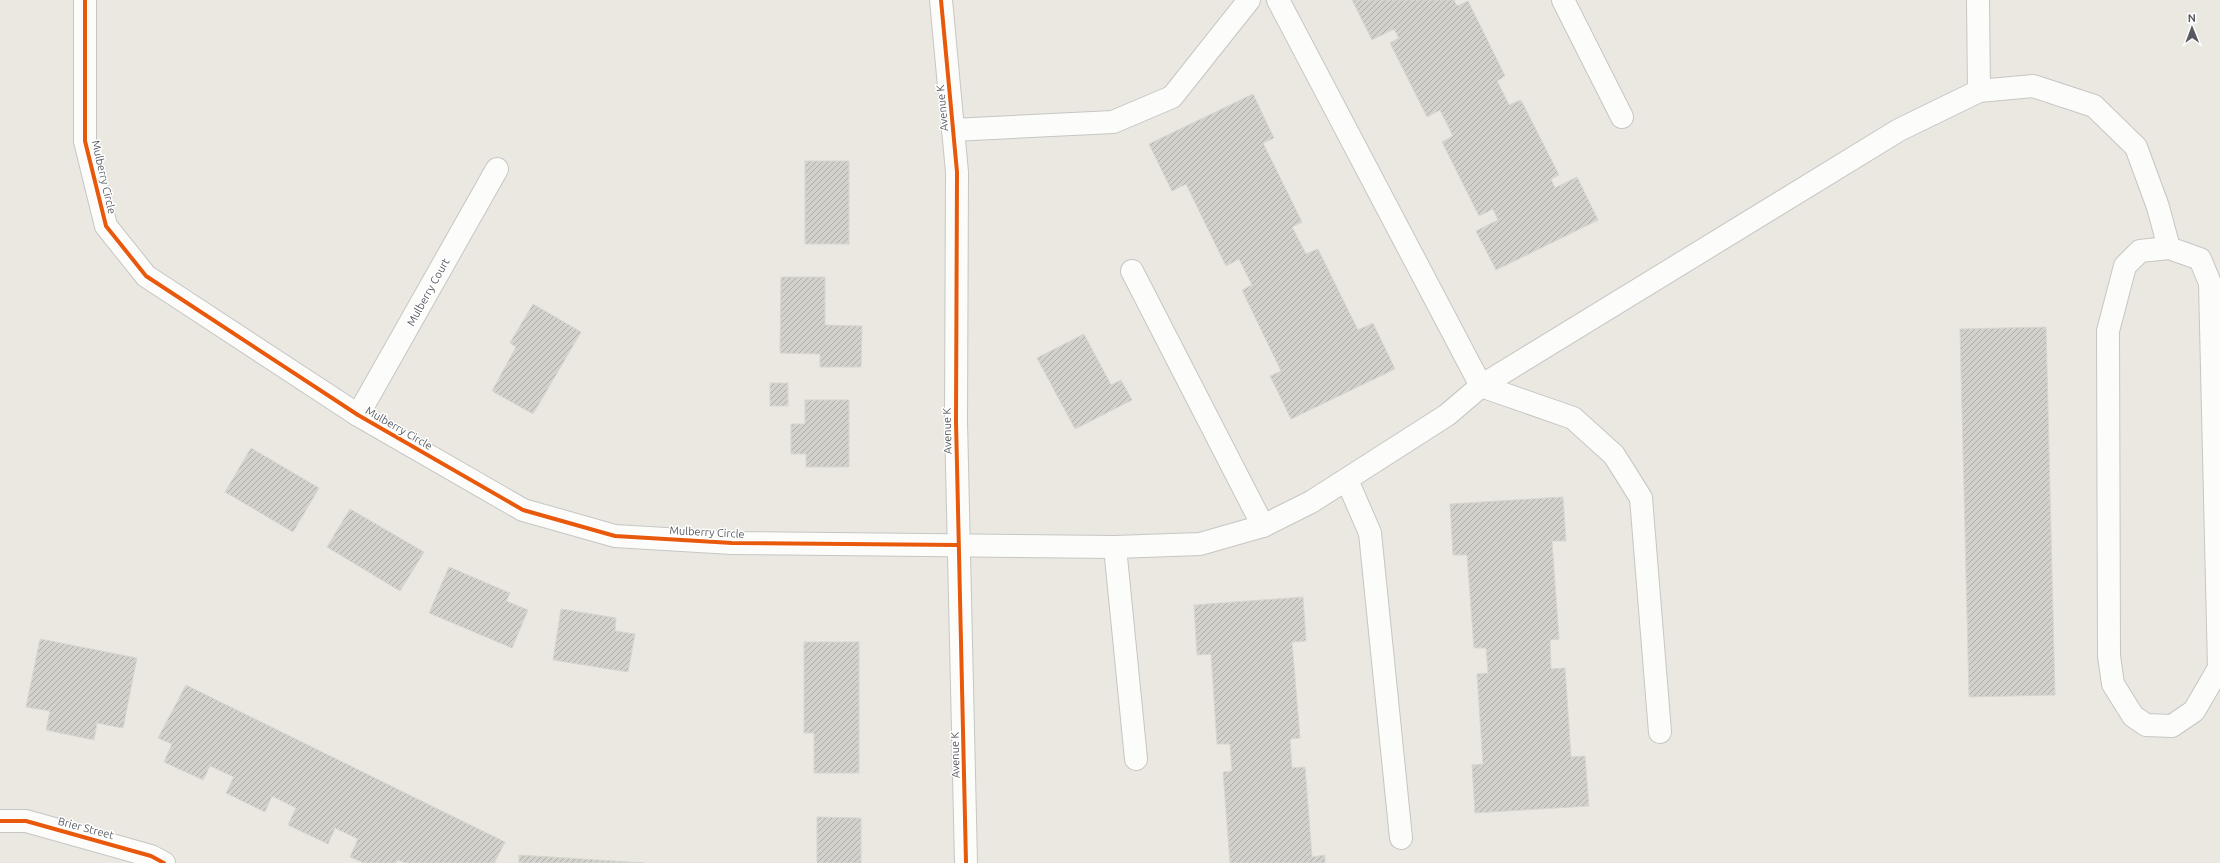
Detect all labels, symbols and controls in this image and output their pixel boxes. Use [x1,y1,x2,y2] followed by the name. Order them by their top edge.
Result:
[2172,8,2212,48] north arrow
[2188,12,2196,24] text: N
[934,84,950,132] street label: Avenue K
[90,139,118,215] street label: Mulberry Circle
[404,255,452,328] street label: Mulberry Court
[363,404,435,452] street label: Mulberry Circle
[941,407,953,454] street label: Avenue K
[669,524,745,540] street label: Mulberry Circle
[949,731,961,778] street label: Avenue K
[57,815,116,841] street label: Brier Street

